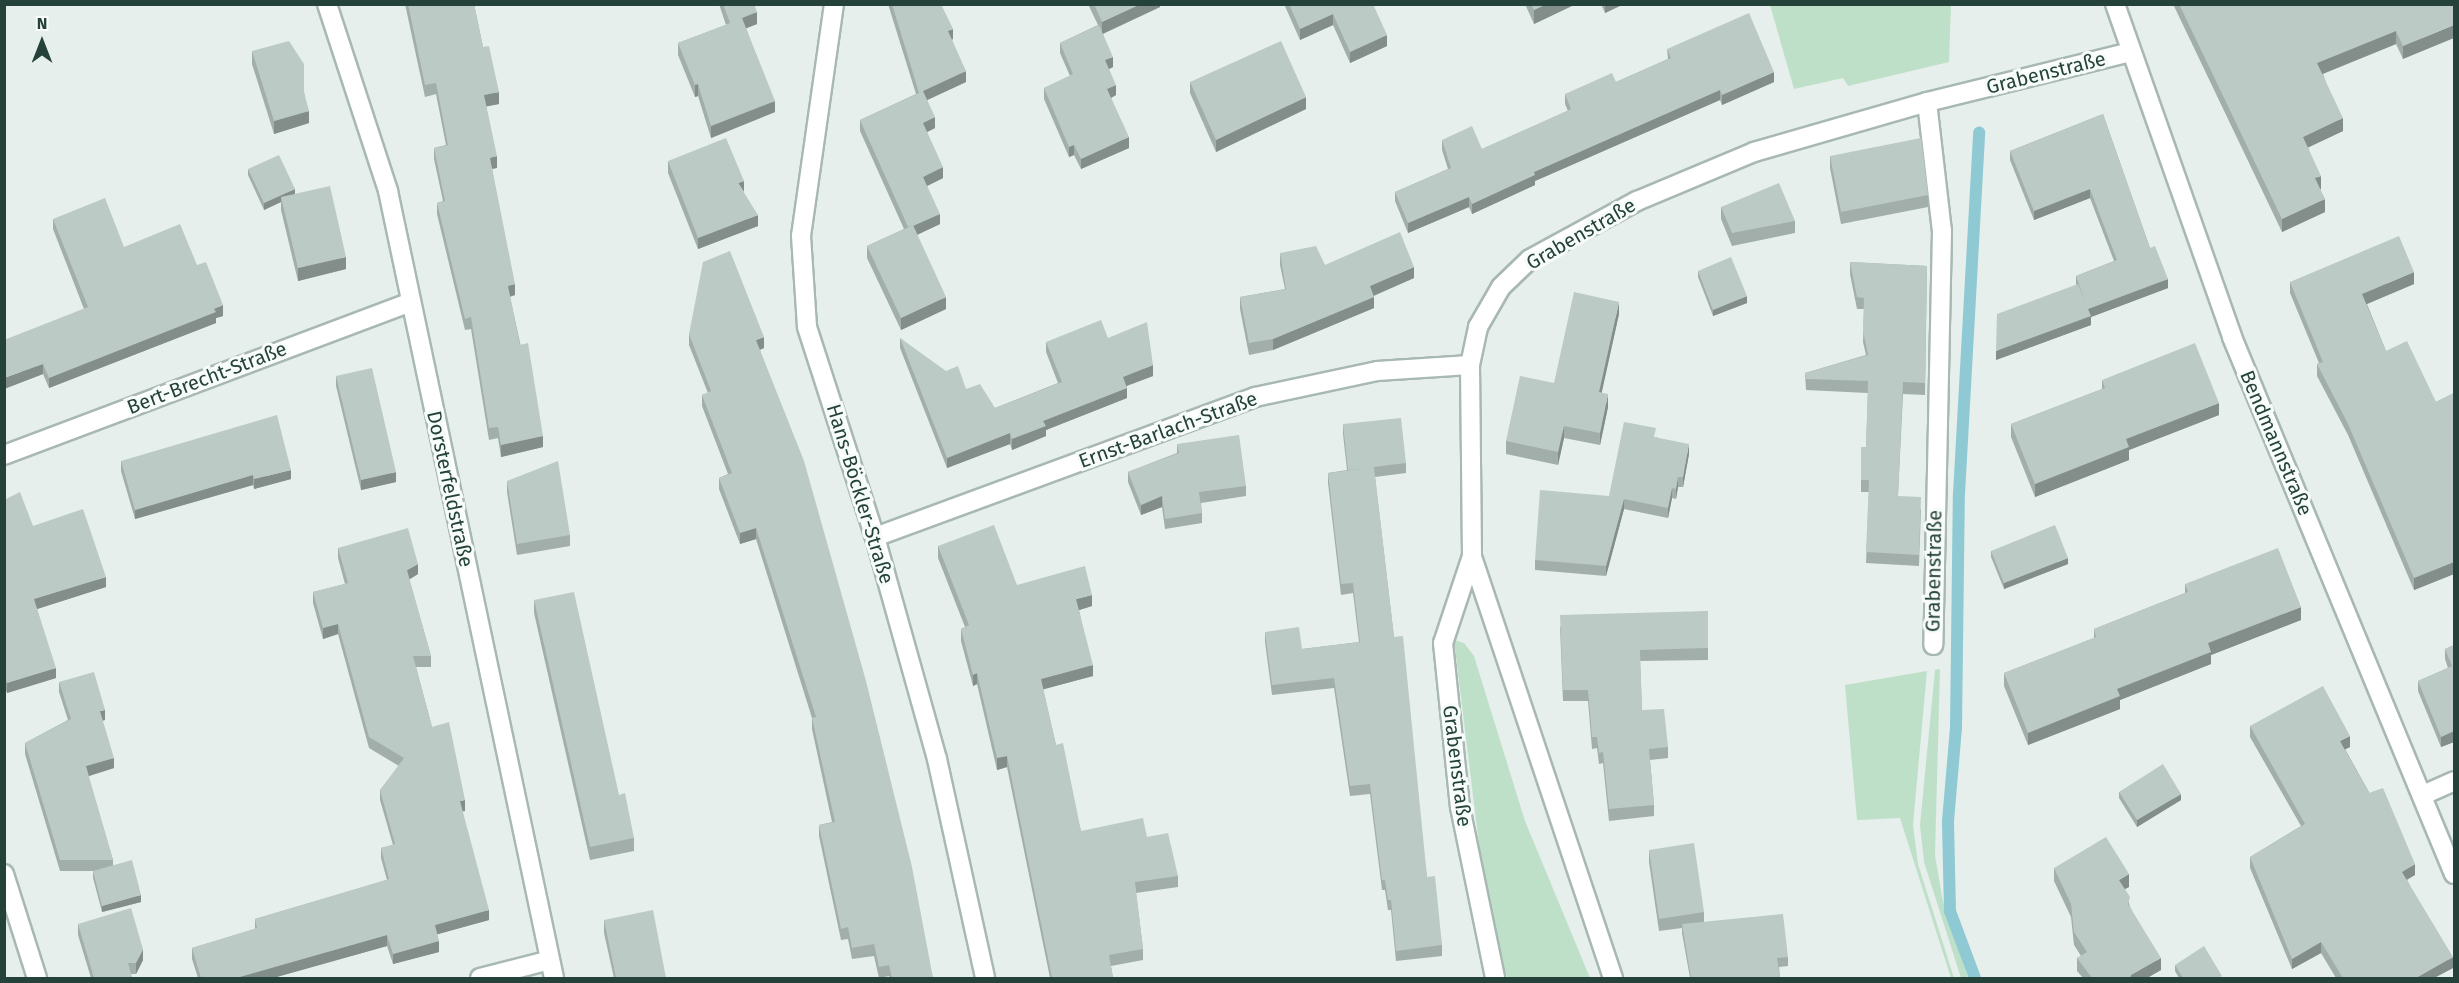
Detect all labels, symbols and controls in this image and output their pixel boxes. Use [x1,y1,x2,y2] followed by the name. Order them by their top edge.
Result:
[12,12,72,72] north arrow
[37,14,47,33] text: N
[1984,47,2108,99] street label: Grabenstraße
[1522,193,1640,275] street label: Grabenstraße
[124,336,290,420] street label: Bert-Brecht-Straße
[2235,367,2317,519] street label: Bendmannstraße
[1075,386,1261,474] street label: Ernst-Barlach-Straße
[821,401,899,587] street label: Hans-Böckler-Straße
[422,409,478,569] street label: Dorsterfeldstraße
[1921,510,1947,632] street label: Grabenstraße
[1438,704,1476,828] street label: Grabenstraße

